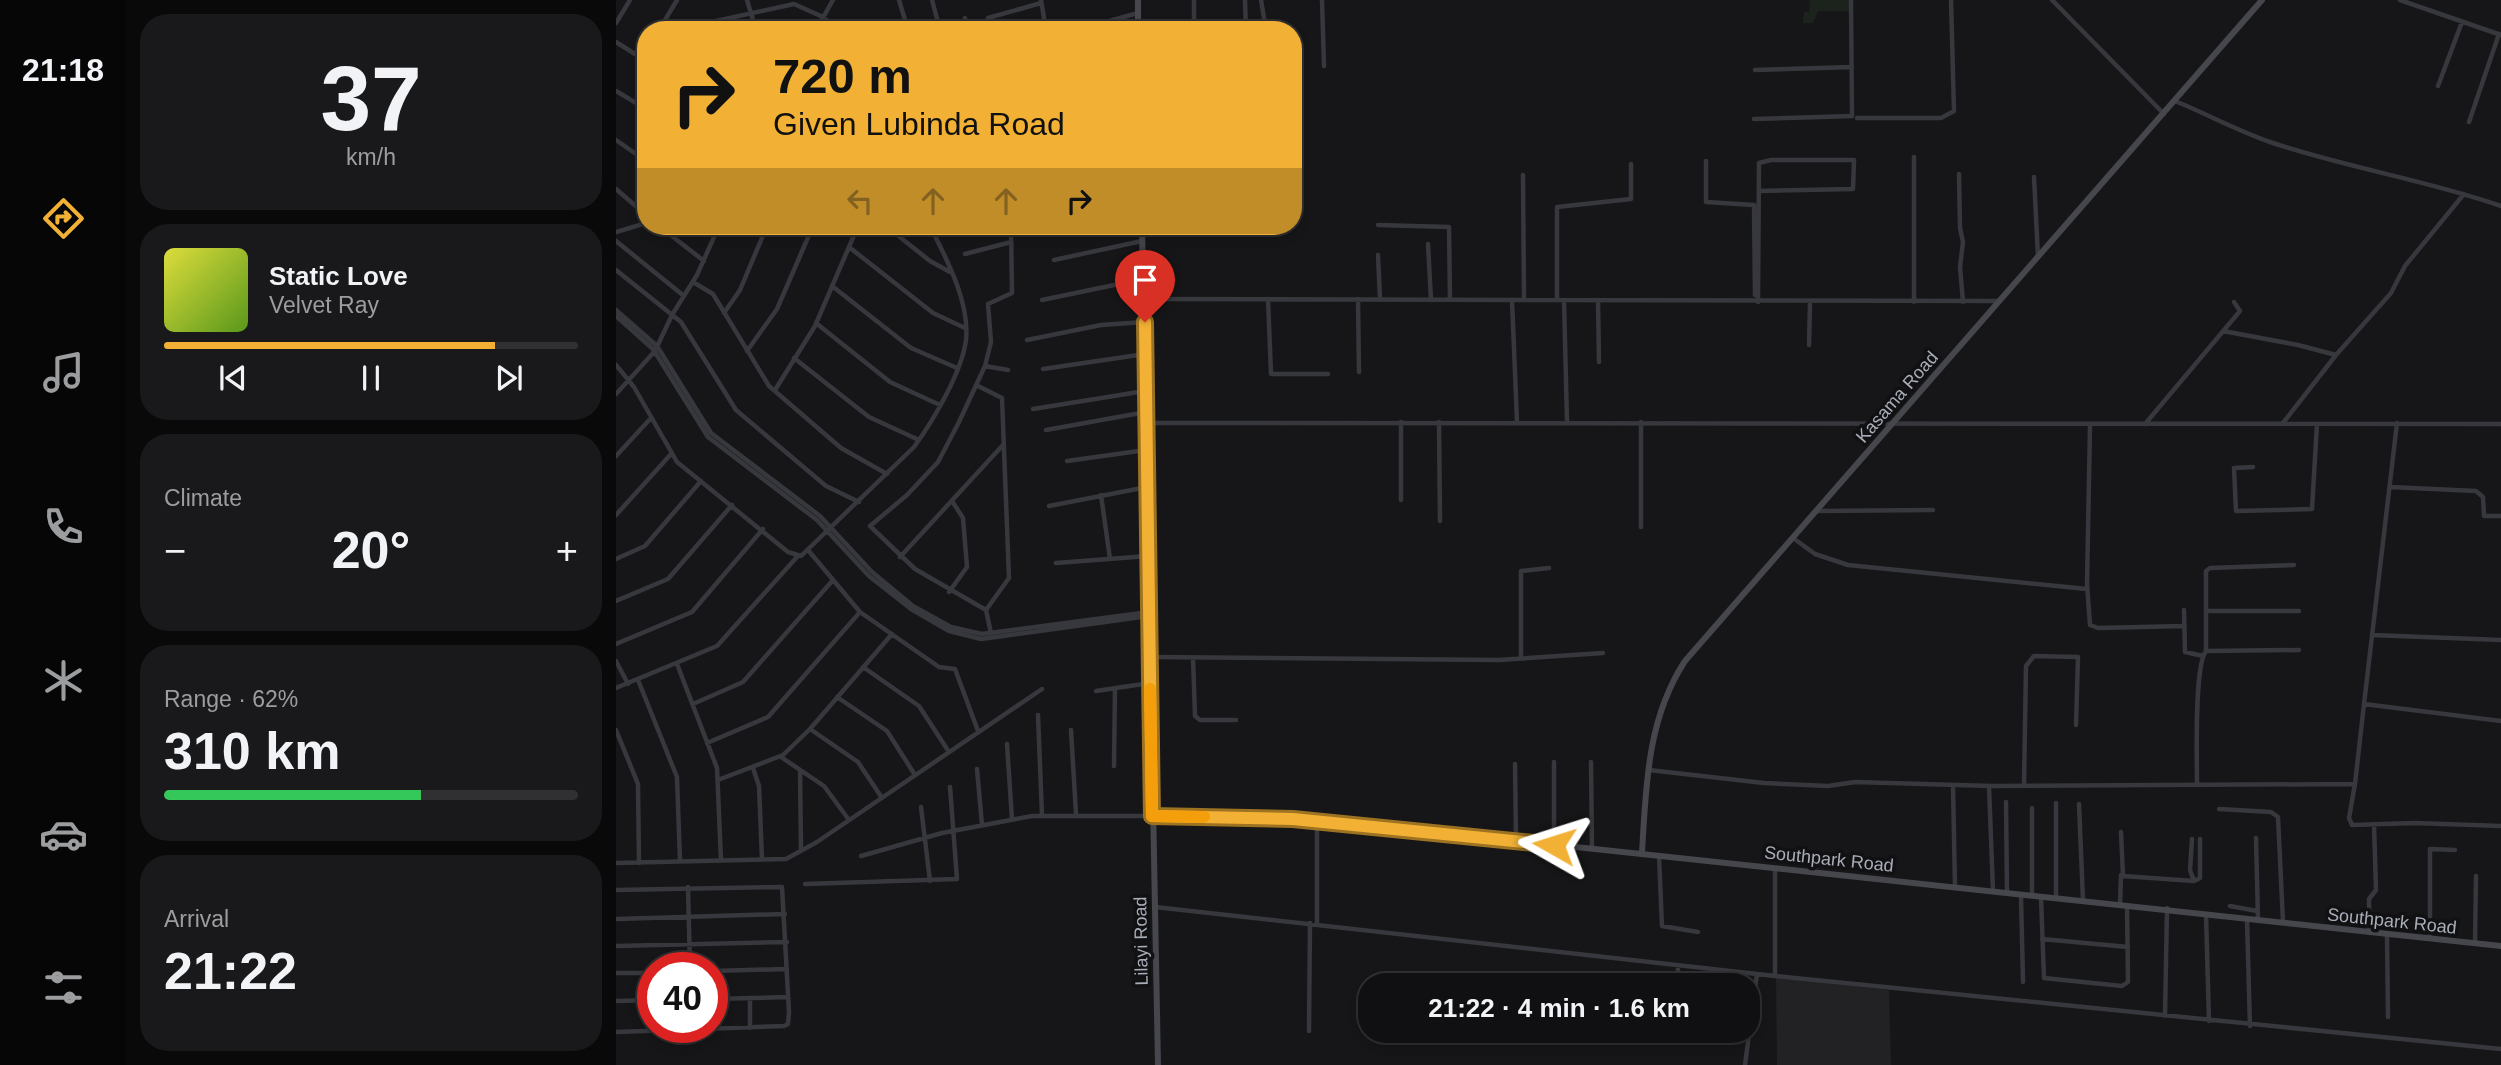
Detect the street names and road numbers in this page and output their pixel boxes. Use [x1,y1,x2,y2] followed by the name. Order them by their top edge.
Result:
[1852,347,1942,447] street label: Kasama Road
[1763,842,1895,876] street label: Southpark Road
[1130,896,1152,986] street label: Lilayi Road
[2326,904,2458,938] street label: Southpark Road

